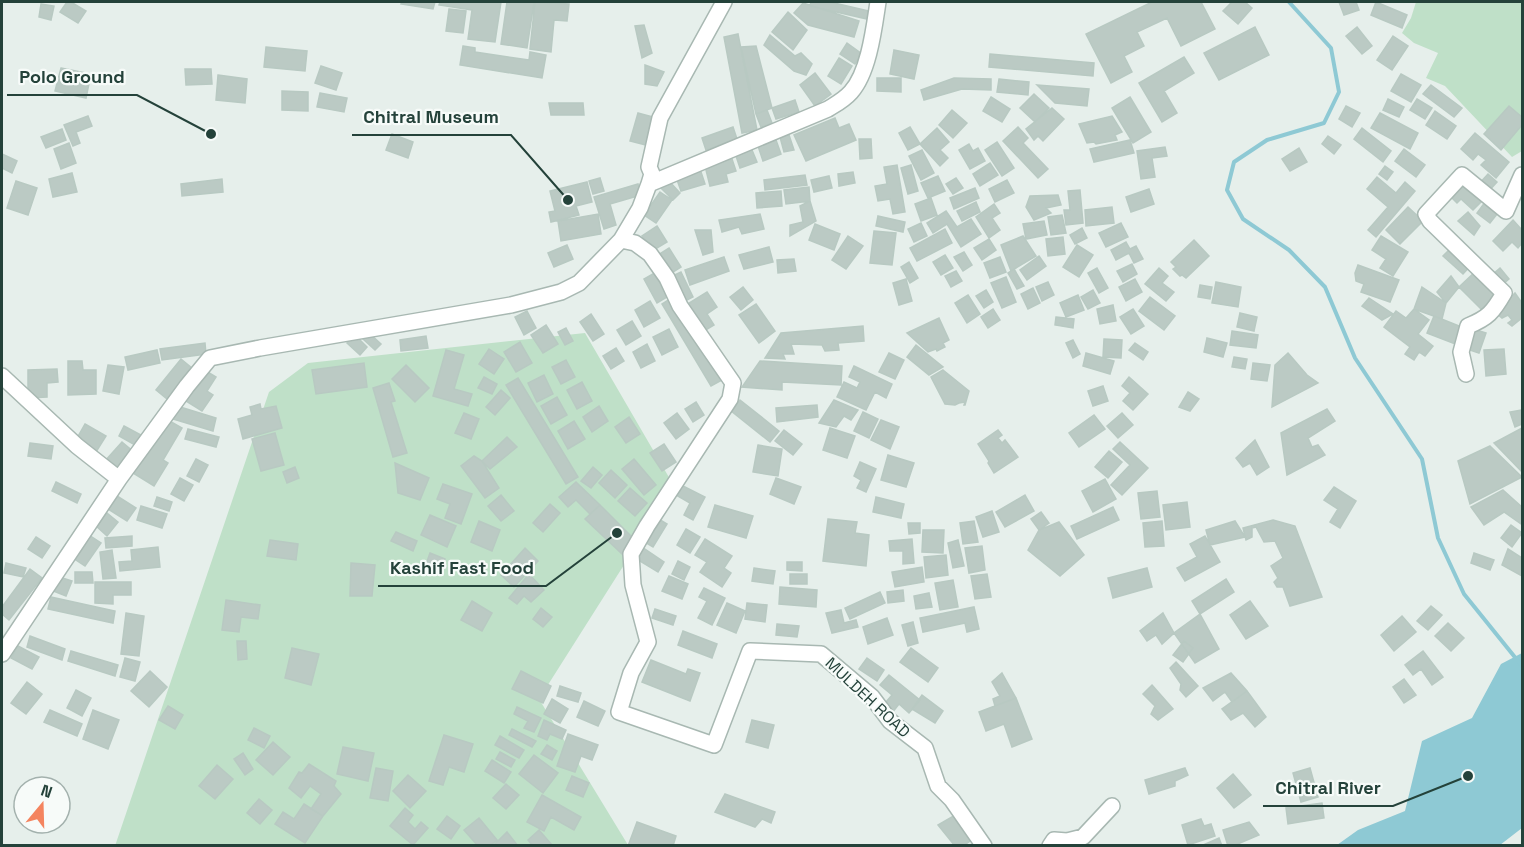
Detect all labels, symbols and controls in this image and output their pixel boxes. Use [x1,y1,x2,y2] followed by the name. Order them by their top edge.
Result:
[7,59,137,95] callout: Polo Ground
[19,65,125,88] text: Polo Ground
[352,99,511,135] callout: Chitral Museum
[363,105,499,128] text: Chitral Museum
[378,550,546,586] callout: Kashif Fast Food
[390,556,534,579] text: Kashif Fast Food
[821,653,915,742] street label: MULDEH ROAD
[1263,770,1393,806] callout: Chitral River
[12,775,72,835] north arrow
[1275,776,1381,799] text: Chitral River
[38,780,55,803] text: N

